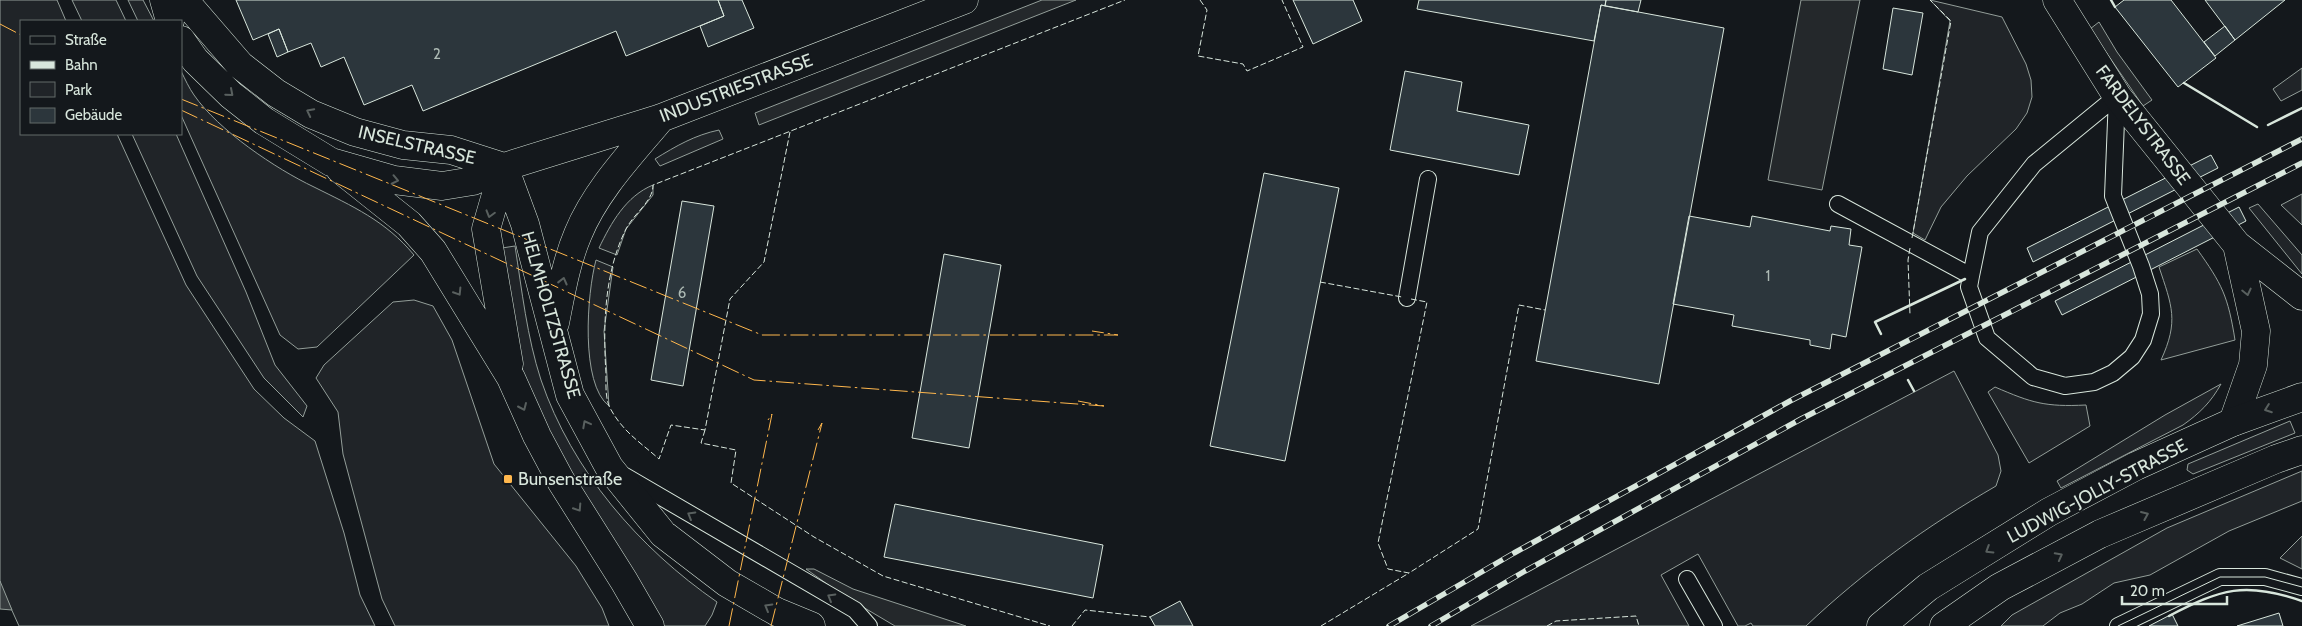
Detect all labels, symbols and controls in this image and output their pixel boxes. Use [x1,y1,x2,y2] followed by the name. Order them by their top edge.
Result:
[20,20,182,135] legend
[65,31,107,49] text: Straße
[433,45,441,63] house number: 2
[656,49,816,127] street label: INDUSTRIESTRASSE
[65,56,98,74] text: Bahn
[2091,61,2195,189] street label: FARDELYSTRASSE
[65,81,92,99] text: Park
[225,88,234,97] one-way arrow
[65,106,122,124] text: Gebäude
[306,108,315,118] one-way arrow
[356,121,478,169] street label: INSELSTRASSE
[390,174,399,184] one-way arrow
[486,209,496,218] one-way arrow
[517,229,585,401] street label: HELMHOLTZSTRASSE
[1766,267,1770,285] house number: 1
[557,277,568,286] one-way arrow
[678,284,686,302] house number: 6
[452,287,462,296] one-way arrow
[2241,288,2252,297] one-way arrow
[517,402,528,411] one-way arrow
[2264,403,2272,413] one-way arrow
[582,421,592,430] one-way arrow
[2003,434,2191,548] street label: LUDWIG-JOLLY-STRASSE
[518,468,622,490] place label: Bunsenstraße
[502,473,514,485] marker: Bunsenstraße
[572,503,582,512] one-way arrow
[2140,510,2149,521] one-way arrow
[687,511,696,521] one-way arrow
[1985,543,1994,553] one-way arrow
[2053,552,2062,562] one-way arrow
[2122,574,2227,606] scale bar
[2130,582,2165,600] text: 20 m
[828,593,837,603] one-way arrow
[765,603,774,613] one-way arrow

